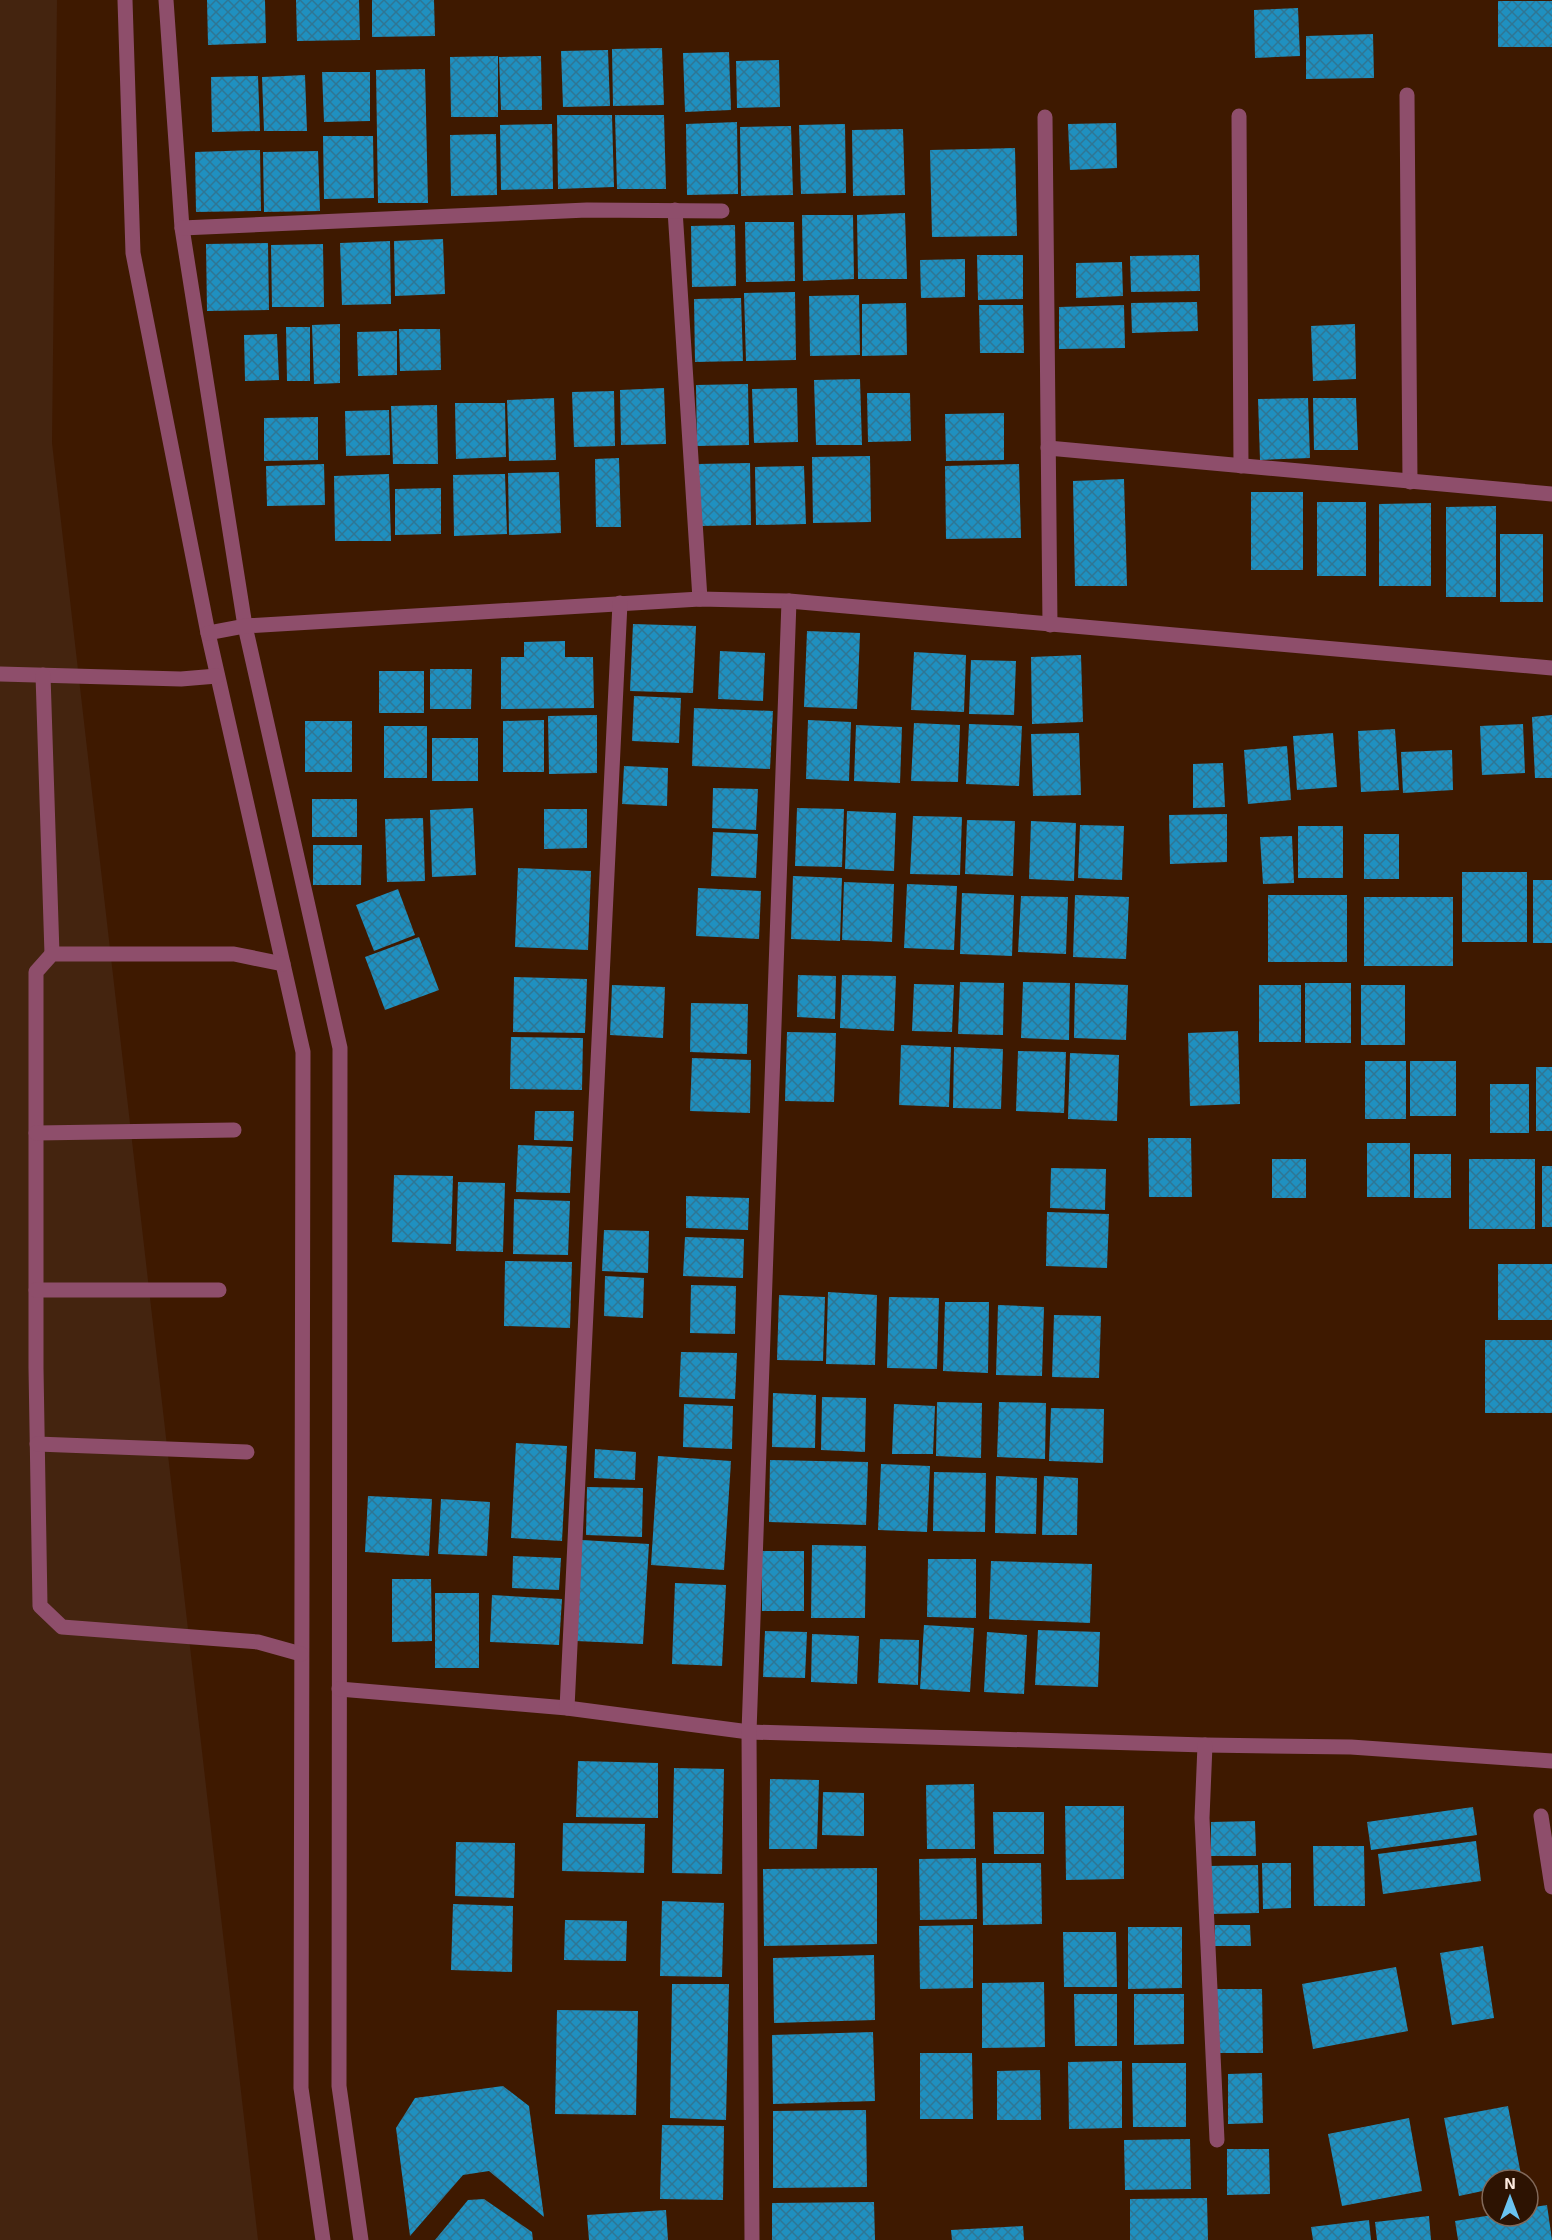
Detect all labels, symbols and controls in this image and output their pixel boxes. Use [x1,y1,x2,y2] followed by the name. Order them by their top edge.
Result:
[1480,2168,1540,2228] north arrow
[1504,2173,1516,2192] text: N

